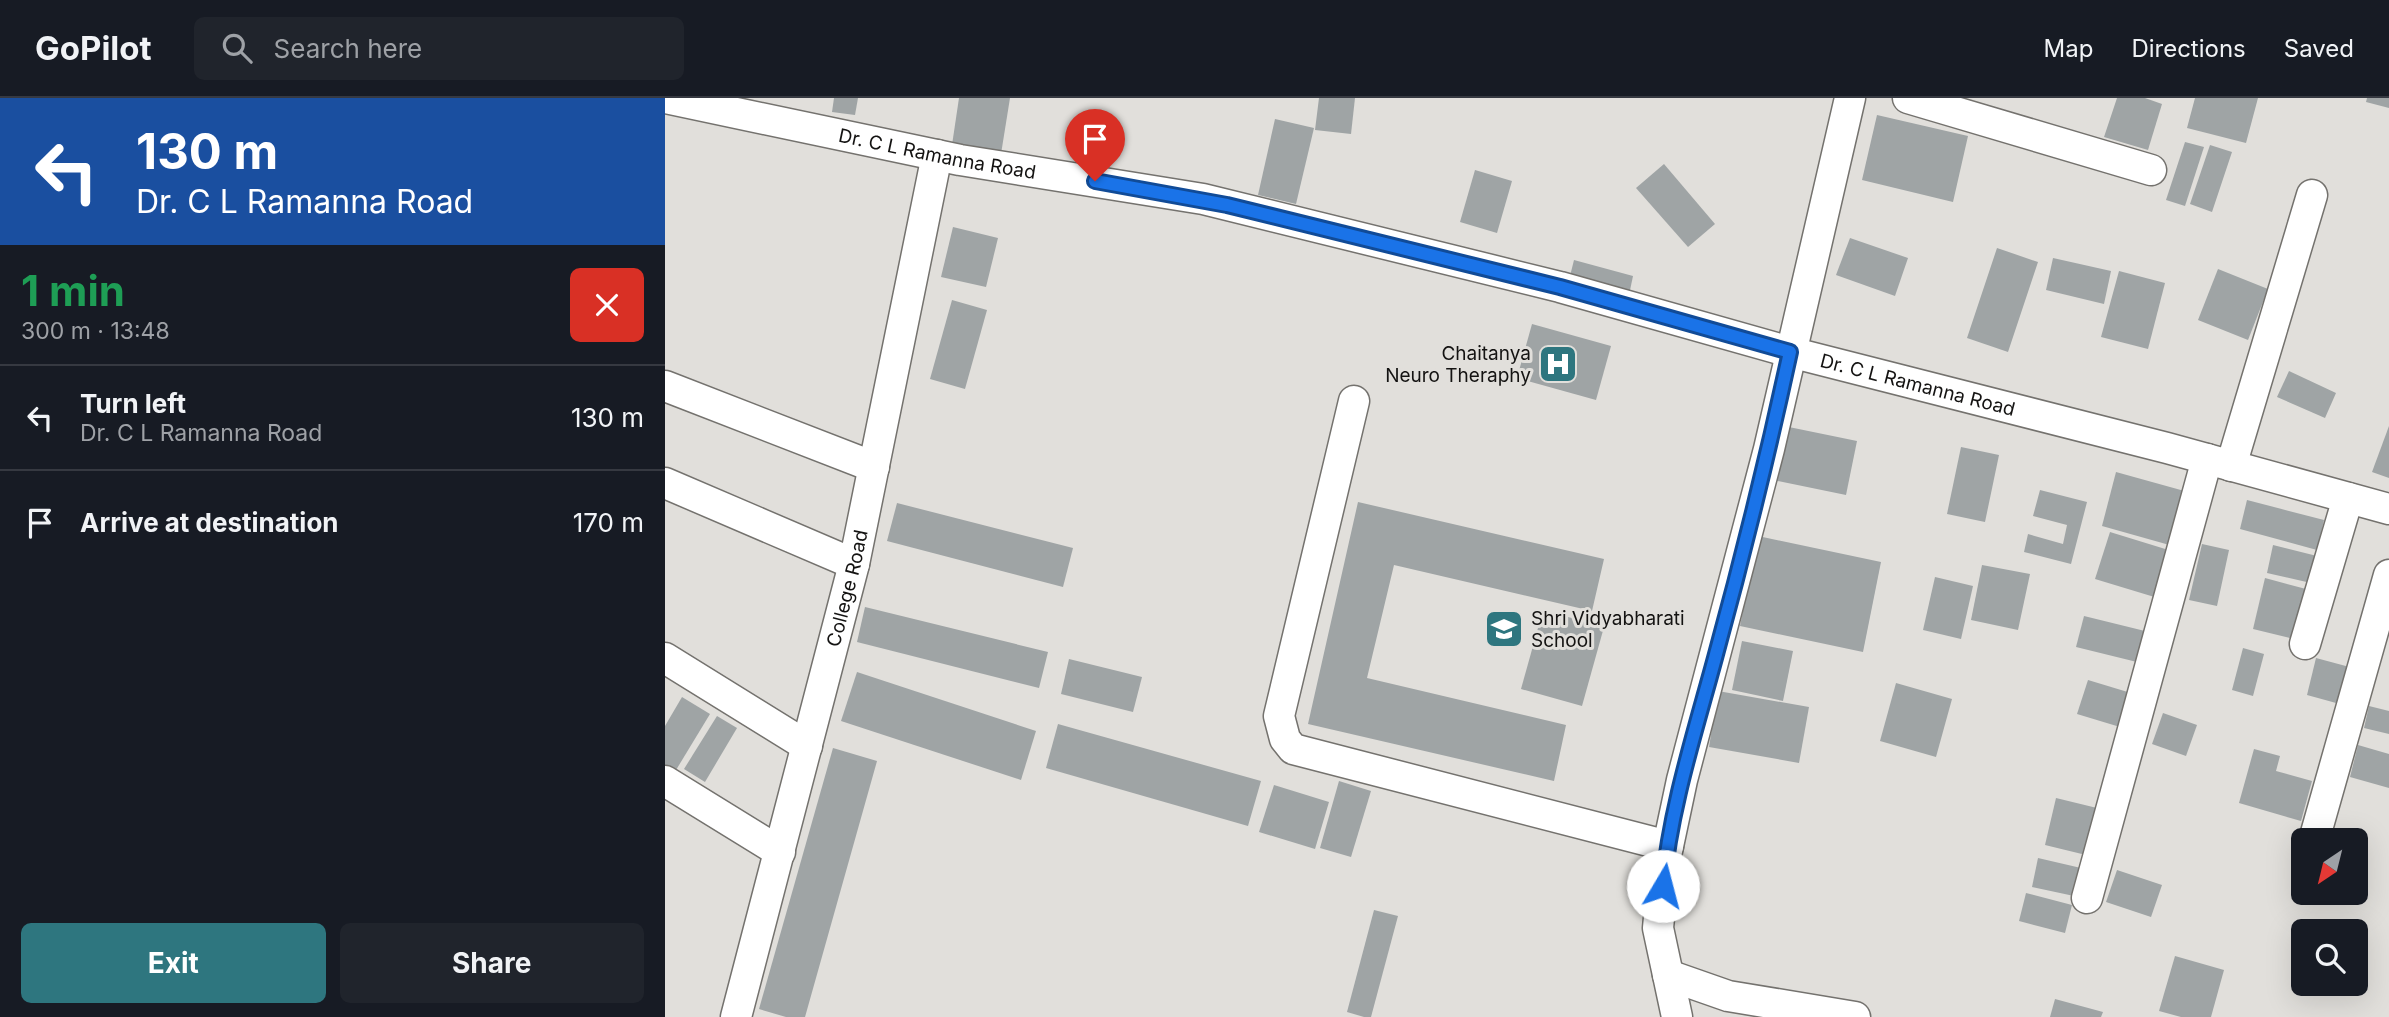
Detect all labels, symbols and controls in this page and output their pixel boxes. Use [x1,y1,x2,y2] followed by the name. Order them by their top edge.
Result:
[194,17,684,80] search box
[35,28,152,68] text: GoPilot
[218,29,256,67] icon: search
[274,33,422,64] text: Search here
[2044,34,2093,63] text: Map
[2131,34,2246,63] text: Directions
[2284,34,2354,63] text: Saved
[1065,109,1125,181] pin
[1076,120,1114,158] icon: arrive
[136,122,278,181] text: 130 m
[837,123,1038,184] street label: Dr. C L Ramanna Road
[21,126,112,217] icon: left
[136,182,473,221] text: Dr. C L Ramanna Road
[21,265,125,316] text: 1 min
[570,268,644,342] button: close
[21,317,170,345] text: 300 m · 13:48
[1385,342,1531,387] place label: Chaitanya Neuro Theraphy
[1537,343,1579,385] hospital icon: Chaitanya Neuro Theraphy
[1818,349,2018,420] street label: Dr. C L Ramanna Road
[80,388,186,419] text: Turn left
[21,399,59,437] icon: left
[571,402,644,433] text: 130 m
[80,419,322,447] text: Dr. C L Ramanna Road
[21,504,59,542] icon: arrive
[80,507,339,538] text: Arrive at destination
[573,507,644,538] text: 170 m
[821,528,872,649] street label: College Road
[1531,607,1685,652] place label: Shri Vidyabharati School
[1483,608,1525,650] school or university icon: Shri Vidyabharati School
[2291,828,2368,905] north arrow
[2291,828,2368,996] map controls
[1626,849,1700,923] position arrow
[2291,919,2368,996] button: search
[21,923,326,1003] button: Exit
[340,923,644,1003] button: Share

